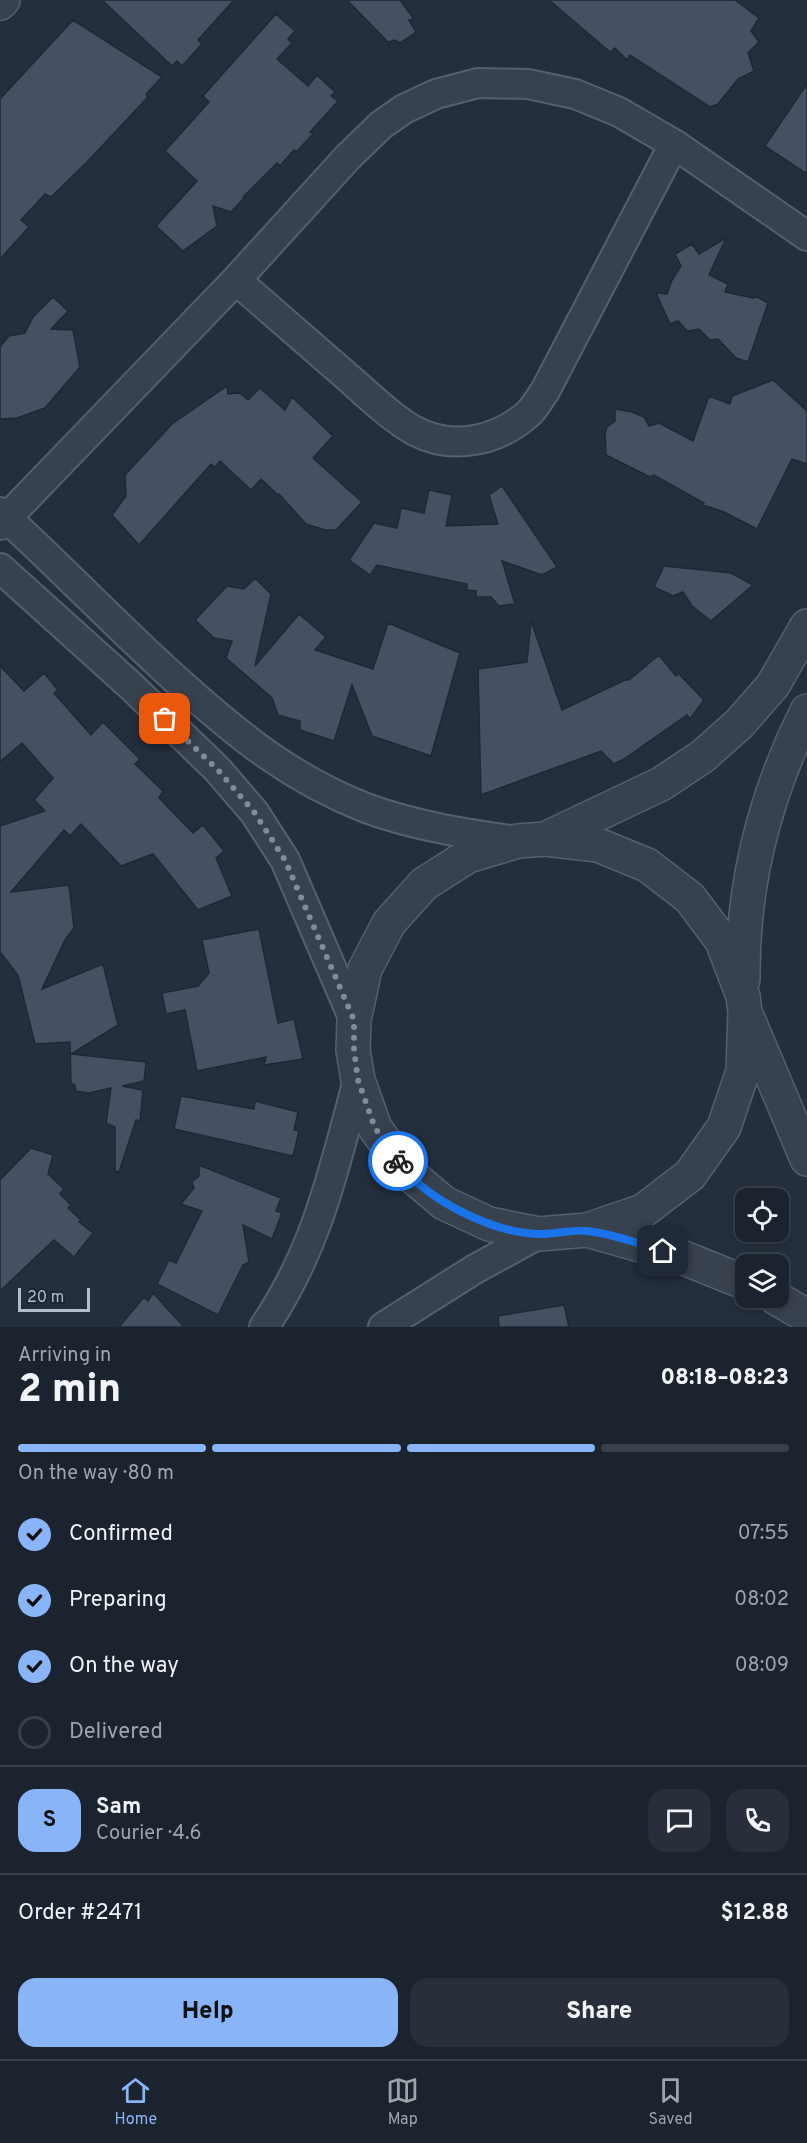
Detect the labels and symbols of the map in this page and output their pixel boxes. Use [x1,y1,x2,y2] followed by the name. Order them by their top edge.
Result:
[139,693,190,744] pin
[368,1131,428,1191] courier
[637,1225,688,1276] pin
[18,1285,90,1312] scale bar

